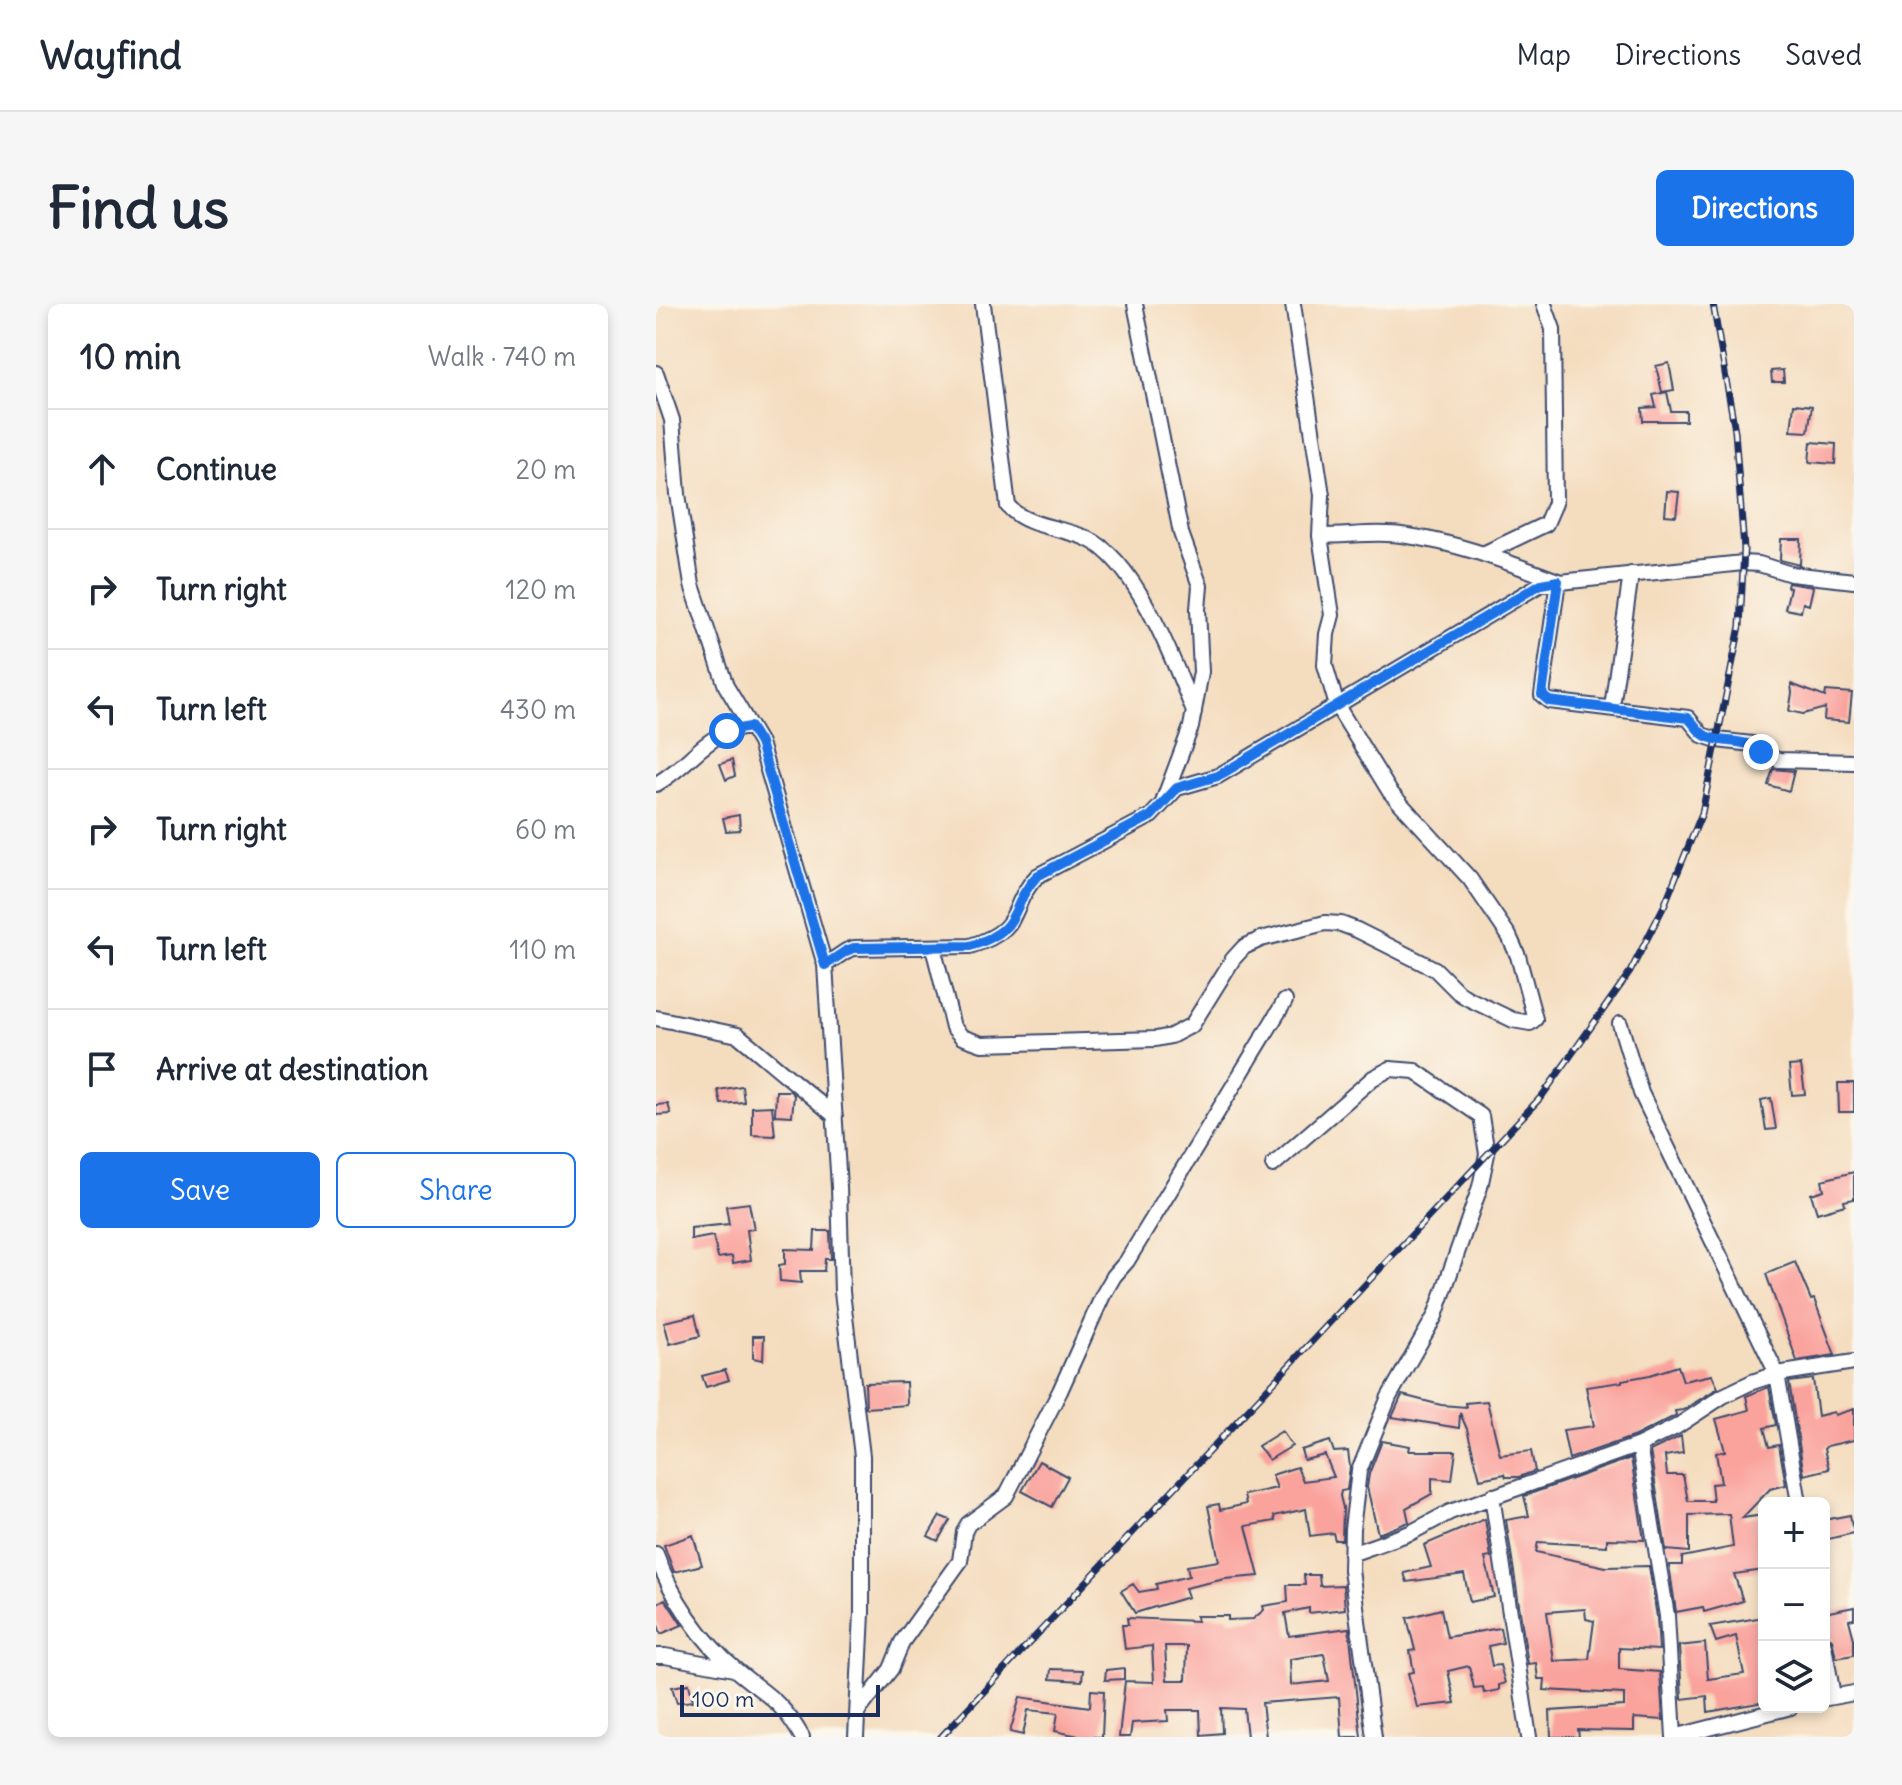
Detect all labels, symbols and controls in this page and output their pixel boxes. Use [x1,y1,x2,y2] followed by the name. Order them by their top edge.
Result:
[40,32,182,79] text: Wayfind
[1516,37,1571,73] text: Map
[1615,37,1741,73] text: Directions
[1785,37,1862,73] text: Saved
[1656,170,1854,246] button: Directions
[48,173,229,243] text: Find us
[80,335,181,378] text: 10 min
[428,340,576,373] text: Walk · 740 m
[80,447,124,491] icon: ahead
[156,450,277,488] text: Continue
[516,453,576,486] text: 20 m
[80,567,124,611] icon: right
[156,570,287,608] text: Turn right
[505,573,576,606] text: 120 m
[80,687,124,731] icon: left
[156,690,267,728] text: Turn left
[500,693,576,726] text: 430 m
[709,713,745,749] route start
[1743,734,1779,770] route end
[80,807,124,851] icon: right
[156,810,287,848] text: Turn right
[515,813,576,846] text: 60 m
[80,927,124,971] icon: left
[156,930,267,968] text: Turn left
[509,933,576,966] text: 110 m
[80,1047,124,1091] icon: arrive
[156,1050,428,1088] text: Arrive at destination
[80,1152,320,1228] button: Save
[336,1152,576,1228] button: Share
[1758,1497,1830,1713] map controls
[1758,1497,1830,1569] button: +
[1758,1569,1830,1641] button: −
[1758,1641,1830,1713] button: layers
[680,1681,880,1717] scale bar
[692,1685,754,1713] text: 100 m

